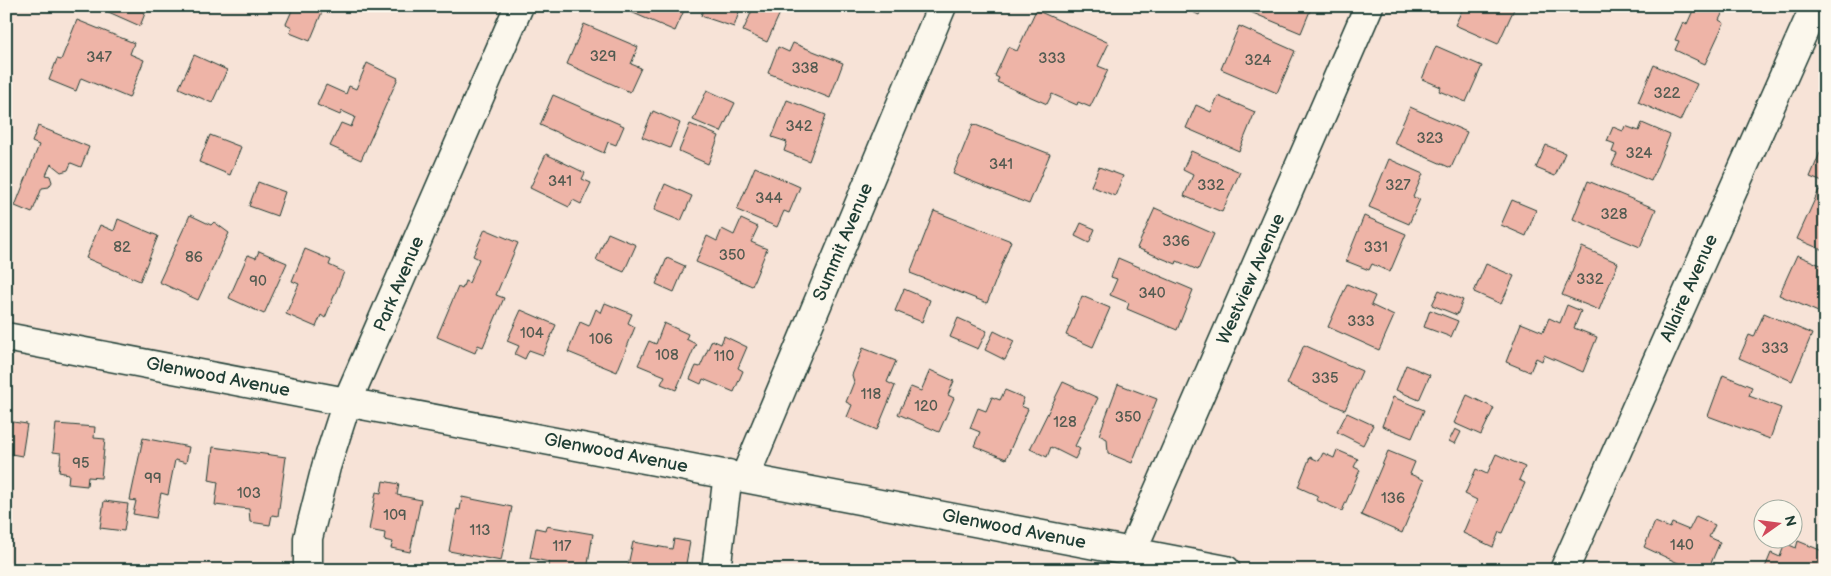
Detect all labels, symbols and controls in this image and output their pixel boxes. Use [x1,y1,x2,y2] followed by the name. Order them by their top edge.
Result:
[590,47,616,66] house number: 329
[86,48,113,67] house number: 347
[1038,49,1066,68] house number: 333
[1244,51,1272,70] house number: 324
[791,59,819,78] house number: 338
[1654,84,1681,103] house number: 322
[785,117,813,136] house number: 342
[1416,129,1444,148] house number: 323
[1625,144,1653,163] house number: 324
[989,155,1013,174] house number: 341
[548,172,572,191] house number: 341
[1197,176,1225,195] house number: 332
[1385,176,1411,195] house number: 327
[809,180,877,304] street label: Summit Avenue
[755,189,783,208] house number: 344
[1601,205,1628,224] house number: 328
[1213,210,1289,348] street label: Westview Avenue
[1656,231,1722,345] street label: Allaire Avenue
[1162,232,1190,251] house number: 336
[370,233,429,335] street label: Park Avenue
[113,238,131,257] house number: 82
[1364,238,1388,257] house number: 331
[719,246,745,265] house number: 350
[185,248,203,267] house number: 86
[1576,270,1604,289] house number: 332
[249,272,267,291] house number: 90
[1138,284,1166,303] house number: 340
[1347,312,1375,331] house number: 333
[520,324,544,343] house number: 104
[589,330,613,349] house number: 106
[1761,339,1789,358] house number: 333
[655,346,679,365] house number: 108
[714,347,734,366] house number: 110
[144,353,292,401] street label: Glenwood Avenue
[1311,369,1339,388] house number: 335
[861,385,881,404] house number: 118
[914,397,938,416] house number: 120
[1115,408,1141,427] house number: 350
[1053,413,1077,432] house number: 128
[542,429,690,477] street label: Glenwood Avenue
[72,454,90,473] house number: 95
[144,469,162,488] house number: 99
[237,484,261,503] house number: 103
[1381,489,1405,508] house number: 136
[1754,498,1804,548] north arrow
[940,505,1088,553] street label: Glenwood Avenue
[383,506,407,525] house number: 109
[1781,514,1800,528] text: N
[470,521,490,540] house number: 113
[1670,536,1694,555] house number: 140
[553,537,572,556] house number: 117

